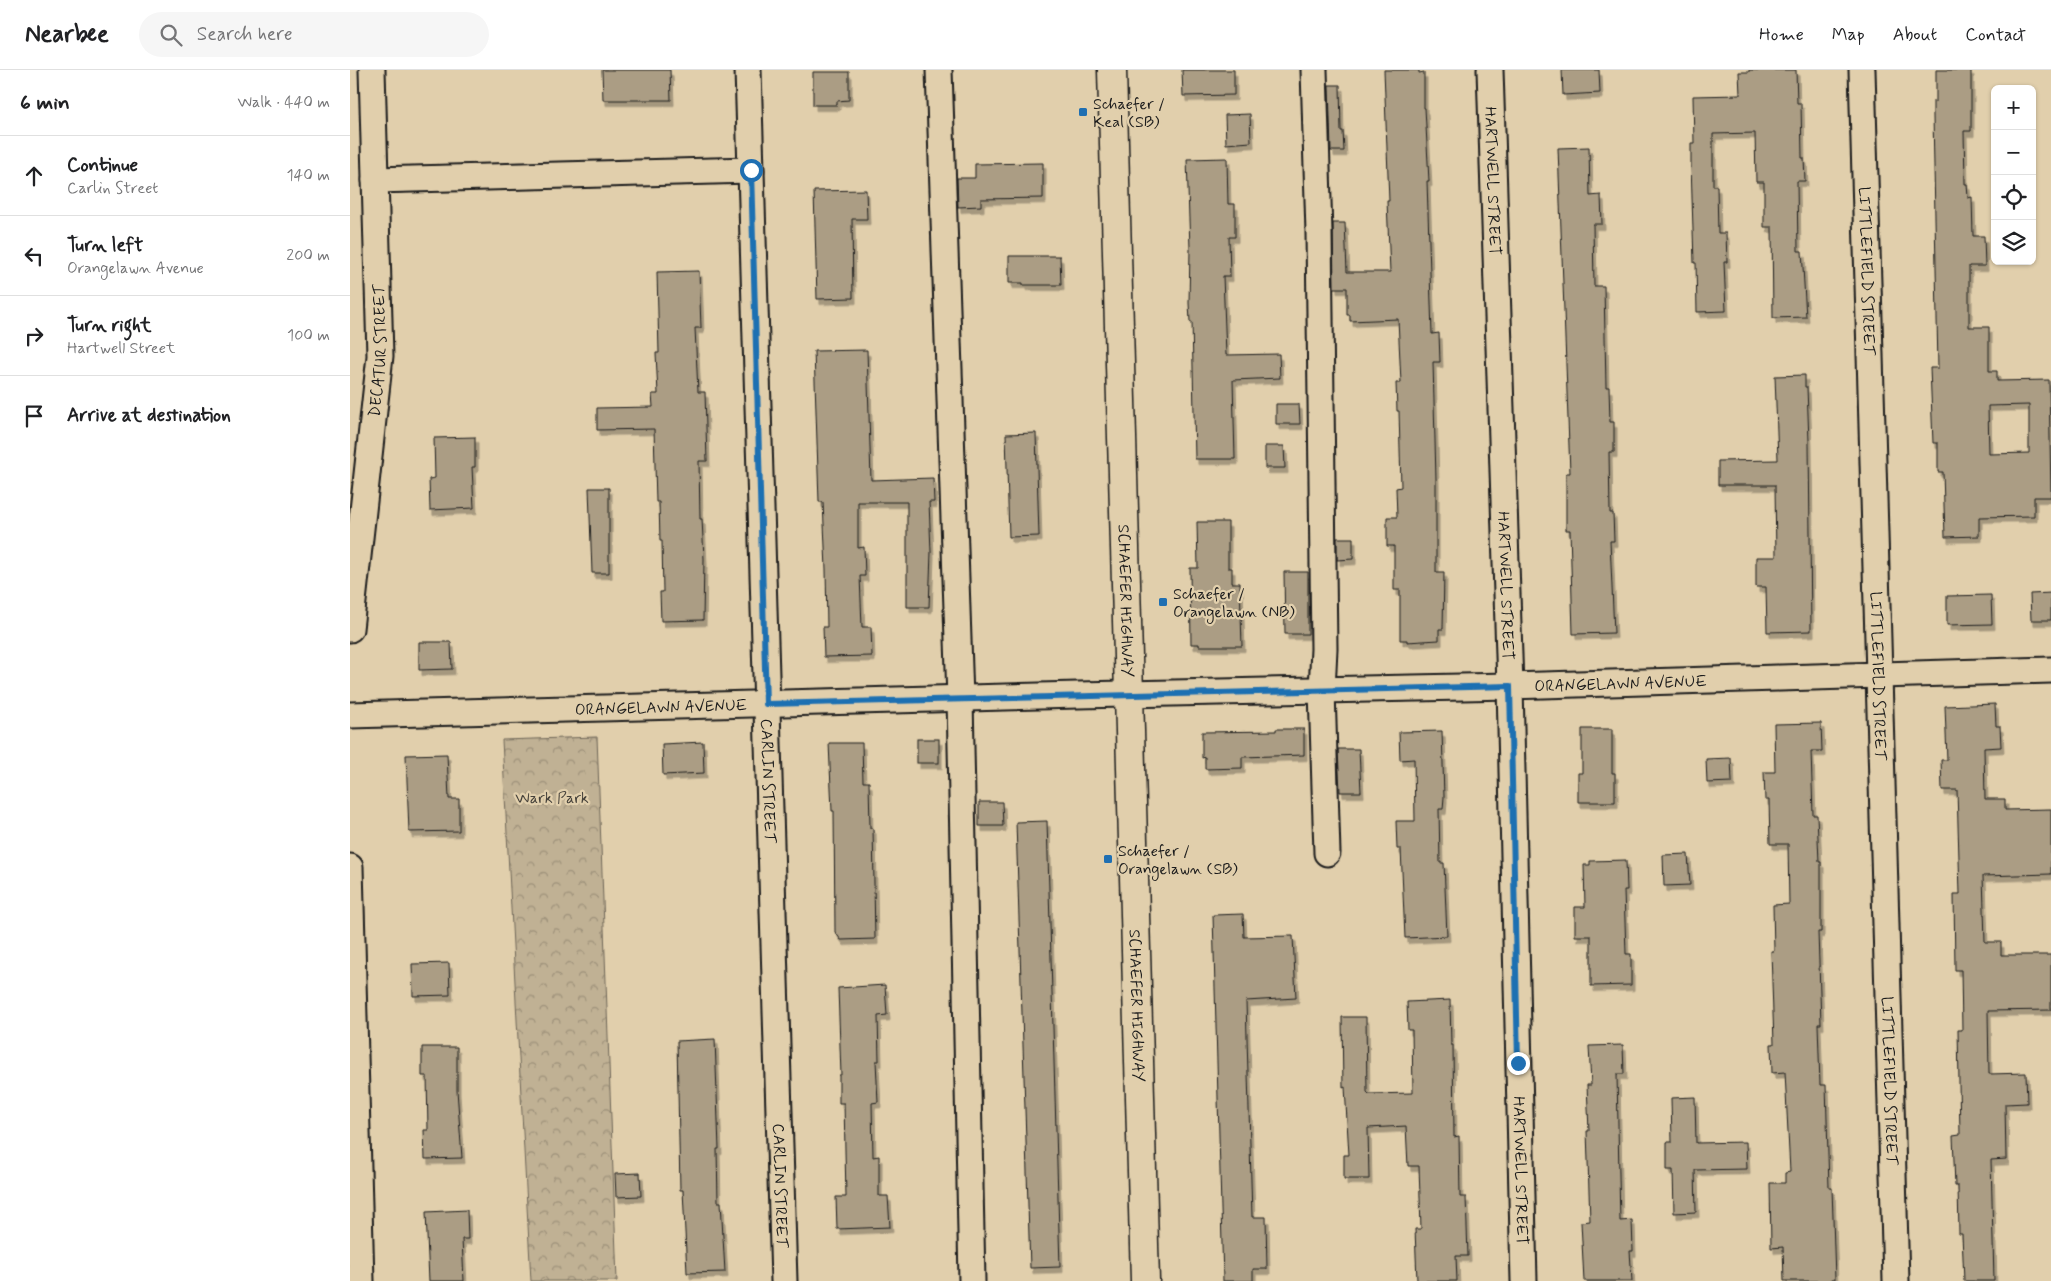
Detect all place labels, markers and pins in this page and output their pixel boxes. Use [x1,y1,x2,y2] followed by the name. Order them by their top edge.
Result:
[1093,94,1165,133] place label: Schaefer / Keal (SB)
[1077,106,1089,118] marker: Schaefer / Keal (SB)
[1173,584,1295,624] place label: Schaefer / Orangelawn (NB)
[1157,596,1169,608] marker: Schaefer / Orangelawn (NB)
[1118,841,1238,881] place label: Schaefer / Orangelawn (SB)
[1102,853,1114,865] marker: Schaefer / Orangelawn (SB)

